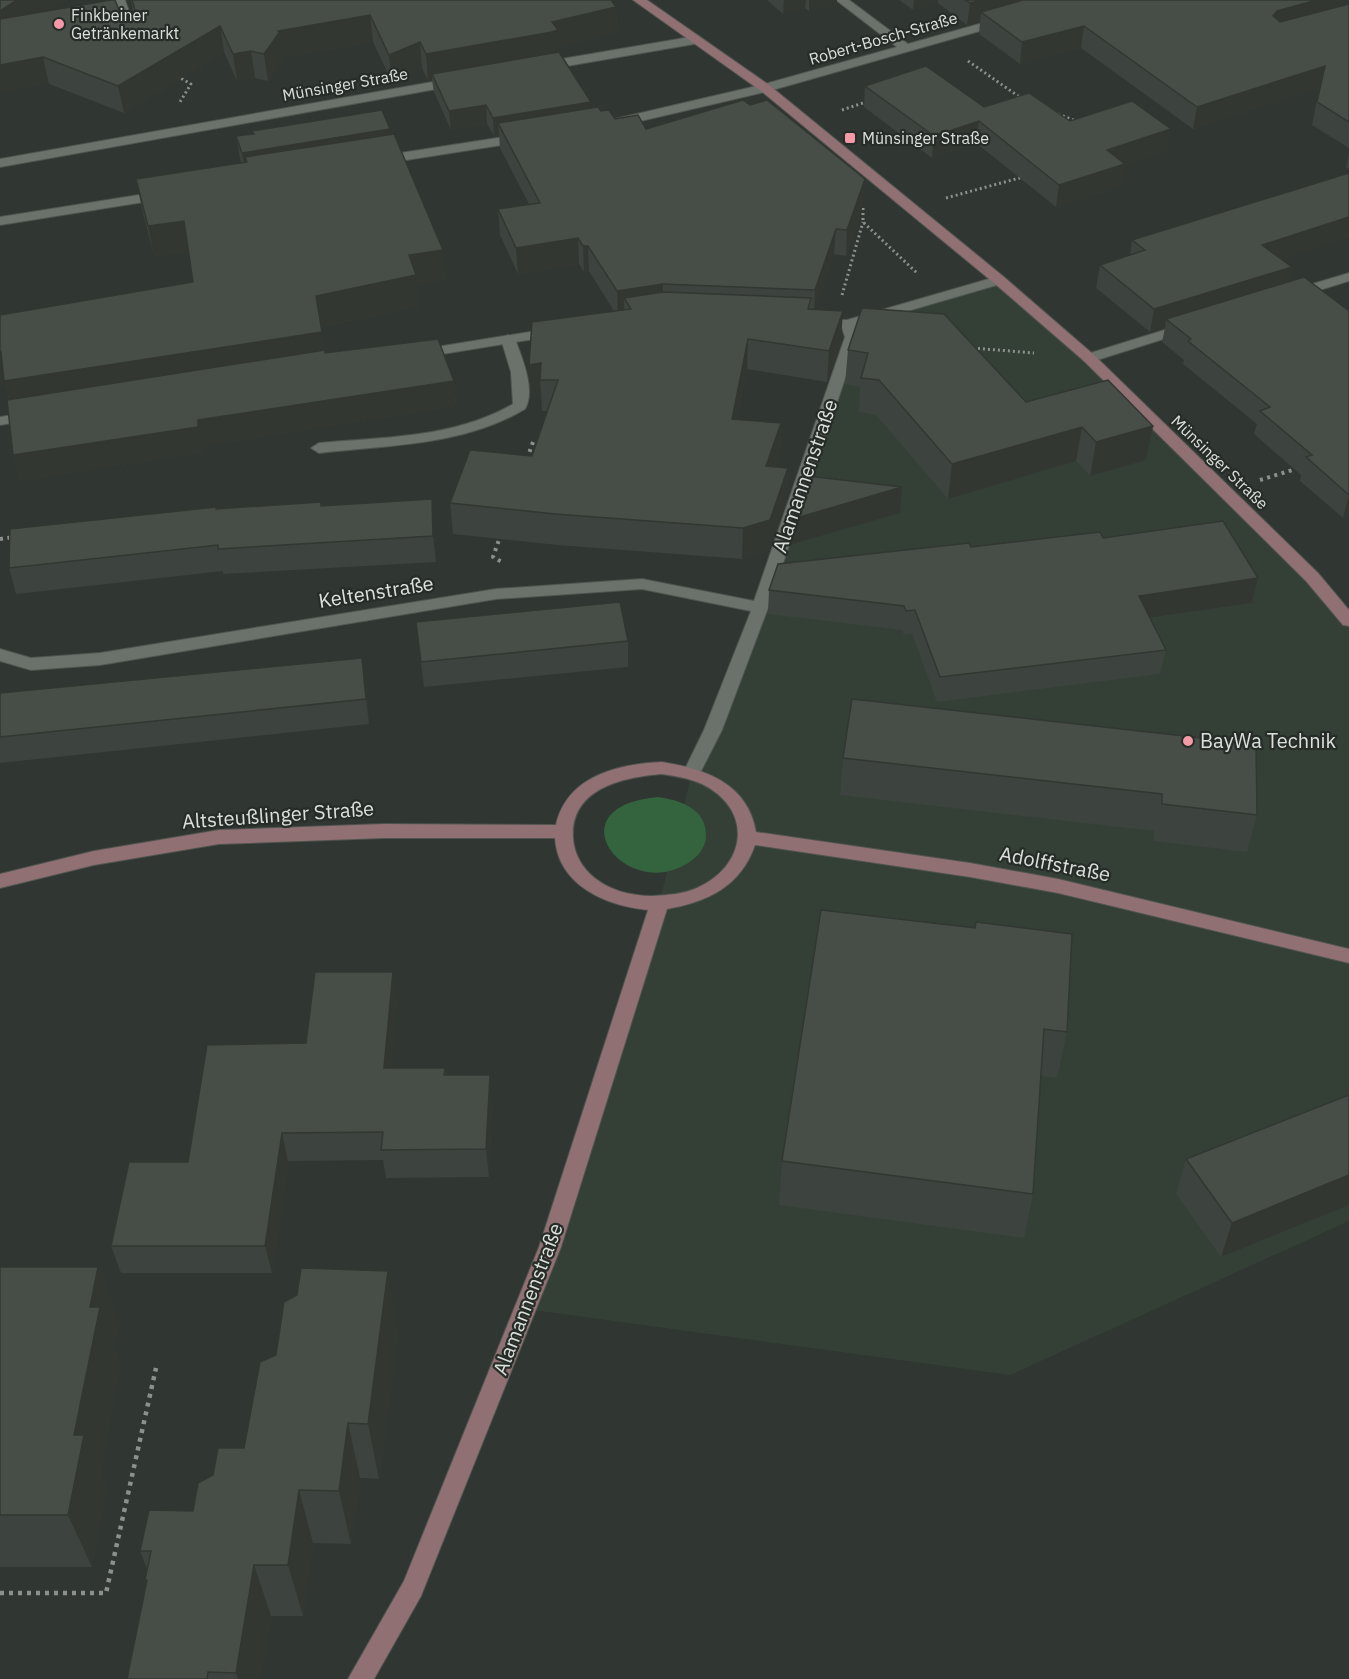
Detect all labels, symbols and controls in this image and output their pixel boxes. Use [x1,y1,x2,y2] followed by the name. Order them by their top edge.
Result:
[71,5,179,43] place label: Finkbeiner Getränkemarkt
[807,7,960,69] street label: Robert-Bosch-Straße
[52,17,66,31] marker: Finkbeiner Getränkemarkt
[281,63,410,105] street label: Münsinger Straße
[862,128,989,148] place label: Münsinger Straße
[843,131,857,145] marker: Münsinger Straße
[766,396,843,556] street label: Alamannenstraße
[1167,411,1273,513] street label: Münsinger Straße
[316,569,435,614] street label: Keltenstraße
[1200,727,1337,754] place label: BayWa Technik
[1181,734,1195,748] marker: BayWa Technik
[181,794,375,835] street label: Altsteußlinger Straße
[997,840,1113,887] street label: Adolffstraße
[486,1219,569,1379] street label: Alamannenstraße

